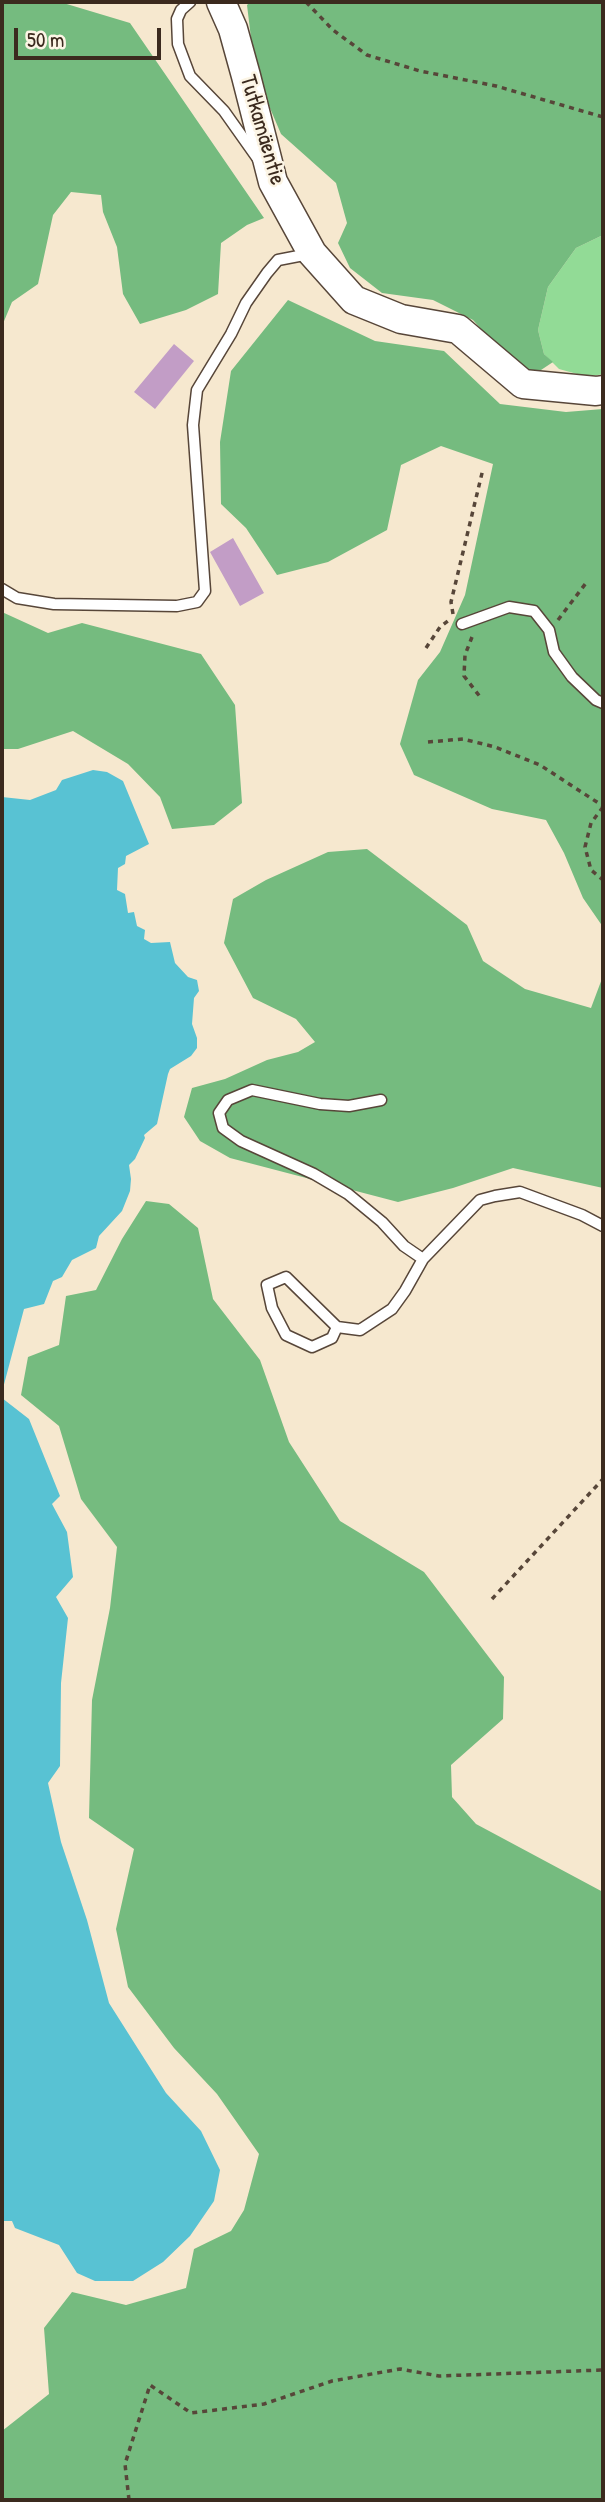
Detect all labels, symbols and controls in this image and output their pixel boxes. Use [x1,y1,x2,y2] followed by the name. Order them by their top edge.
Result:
[18,14,164,58] scale bar
[27,25,64,54] text: 50 m
[233,72,291,188] street label: Tutkamäentie

